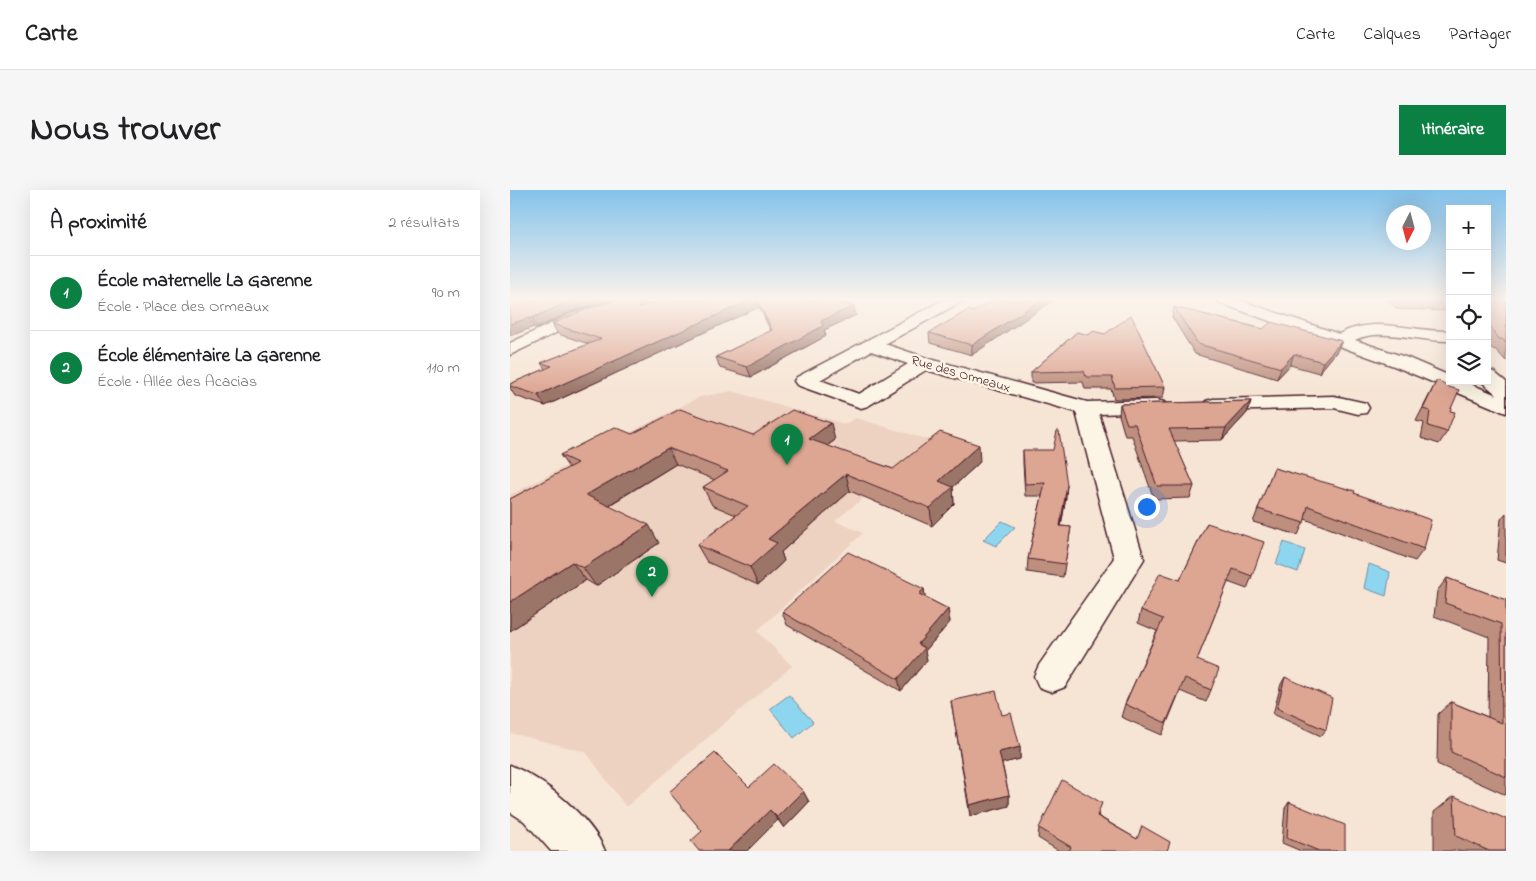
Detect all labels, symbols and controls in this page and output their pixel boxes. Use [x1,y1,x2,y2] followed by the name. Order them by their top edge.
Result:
[25,17,77,52] text: Carte
[1296,22,1335,48] text: Carte
[1363,22,1421,48] text: Calques
[1449,22,1511,48] text: Partager
[30,105,220,156] text: Nous trouver
[1399,105,1506,155] button: Itinéraire
[1386,205,1431,250] north arrow
[1446,205,1491,385] map controls
[1446,205,1491,250] button: +
[50,208,147,238] text: À proximité
[388,211,460,235] text: 2 résultats
[1446,250,1491,295] button: −
[97,268,312,295] text: École maternelle La Garenne
[63,281,69,305] text: 1
[432,281,460,305] text: 90 m
[97,295,269,319] text: École · Place des Ormeaux
[1446,295,1491,340] button: locate
[1446,340,1491,385] button: layers
[97,343,321,370] text: École élémentaire La Garenne
[908,350,1013,399] street label: Rue des Ormeaux
[62,356,70,380] text: 2
[426,356,460,380] text: 110 m
[97,370,257,394] text: École · Allée des Acacias
[771,424,803,465] pin: 1
[1134,494,1160,520] your location
[636,556,668,597] pin: 2

